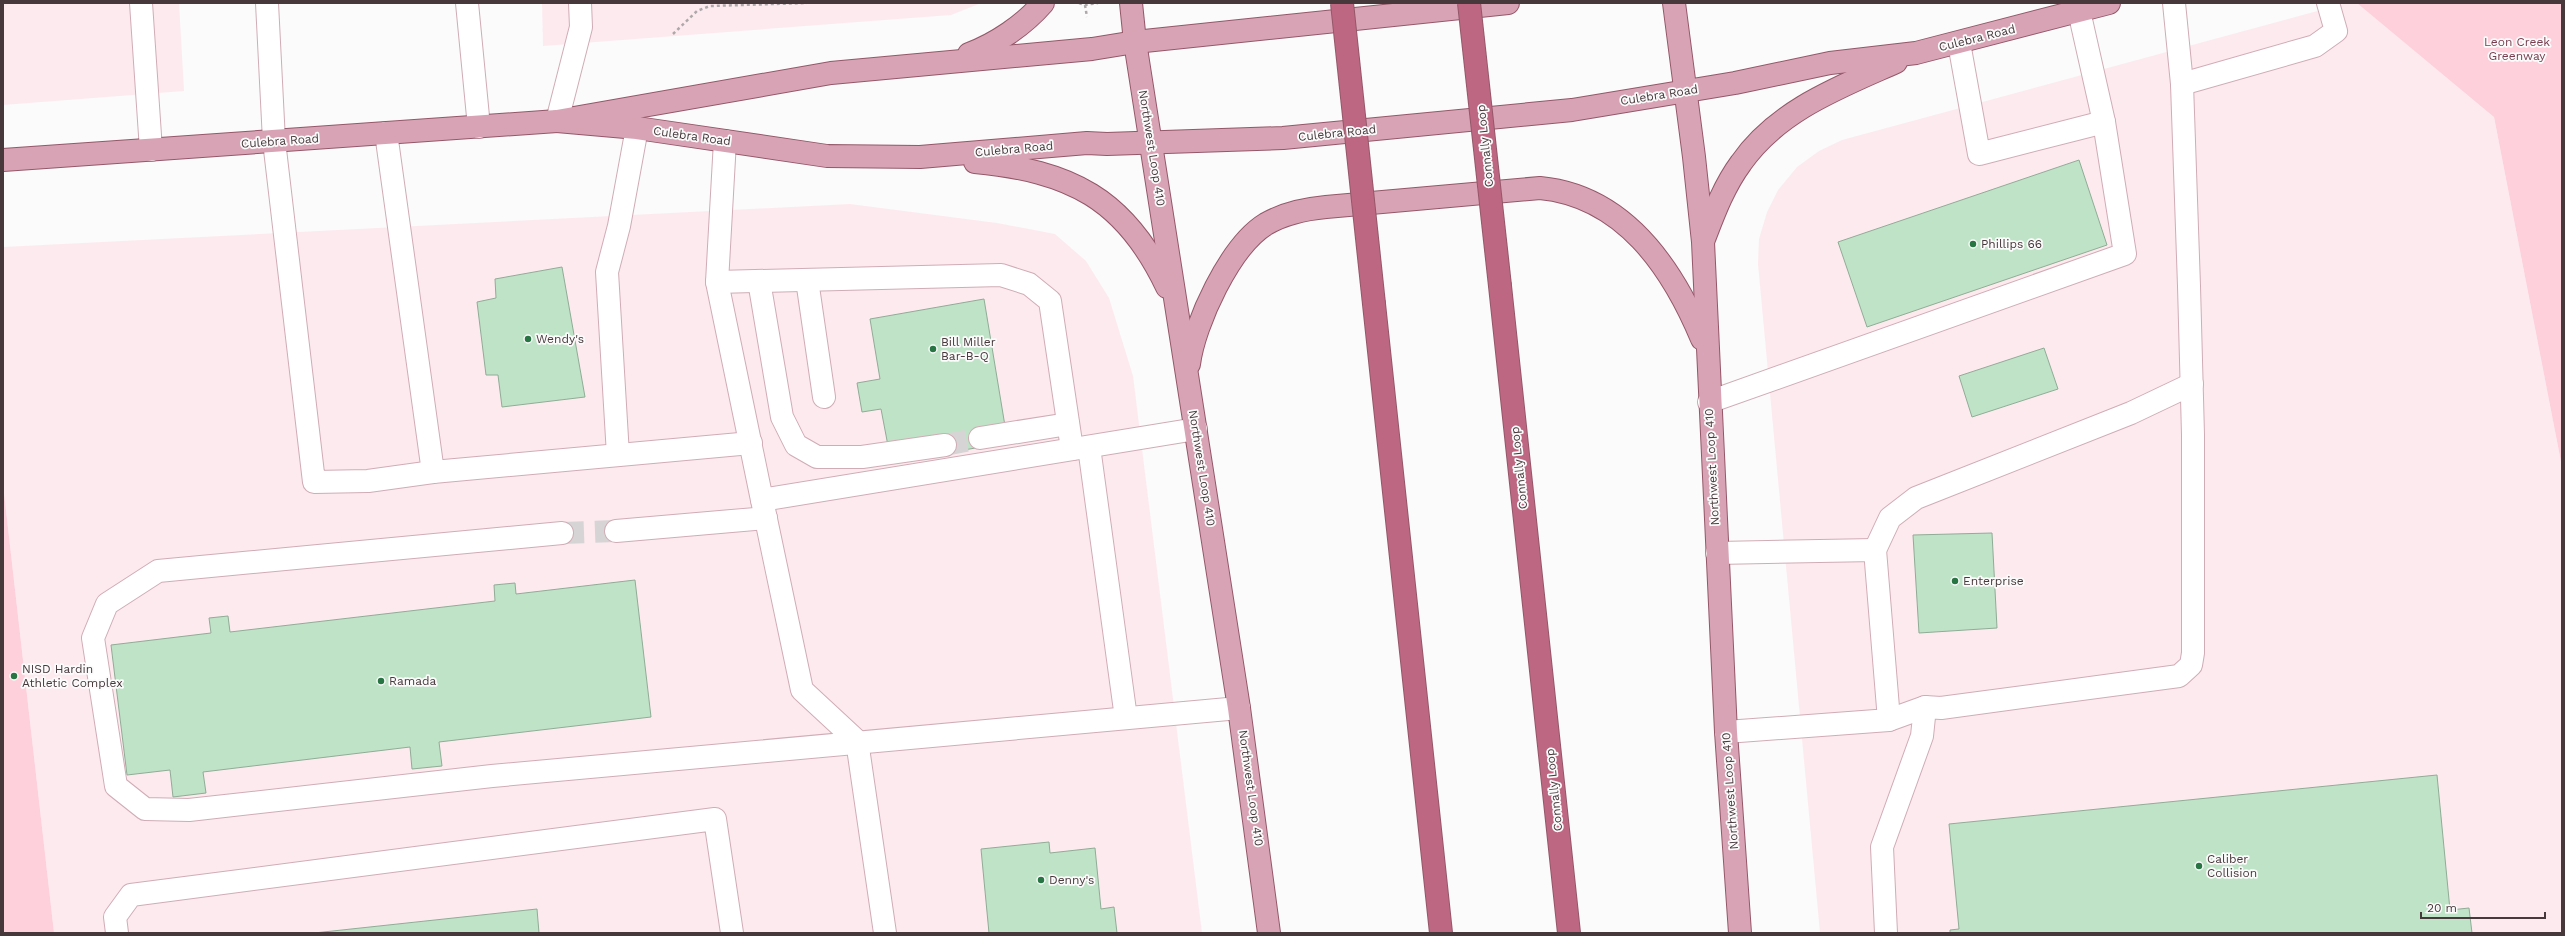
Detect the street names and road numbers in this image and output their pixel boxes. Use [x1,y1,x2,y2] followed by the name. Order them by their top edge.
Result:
[1937,22,2017,54] street label: Culebra Road
[1619,82,1699,108] street label: Culebra Road
[1136,89,1168,207] street label: Northwest Loop 410
[1474,104,1496,188] street label: Connally Loop
[1297,122,1377,144] street label: Culebra Road
[652,124,732,148] street label: Culebra Road
[240,131,320,151] street label: Culebra Road
[974,139,1054,159] street label: Culebra Road
[1702,408,1722,526] street label: Northwest Loop 410
[1186,409,1218,527] street label: Northwest Loop 410
[1508,426,1530,510] street label: Connally Loop
[1236,729,1266,847] street label: Northwest Loop 410
[1719,732,1741,850] street label: Northwest Loop 410
[1543,748,1565,832] street label: Connally Loop

